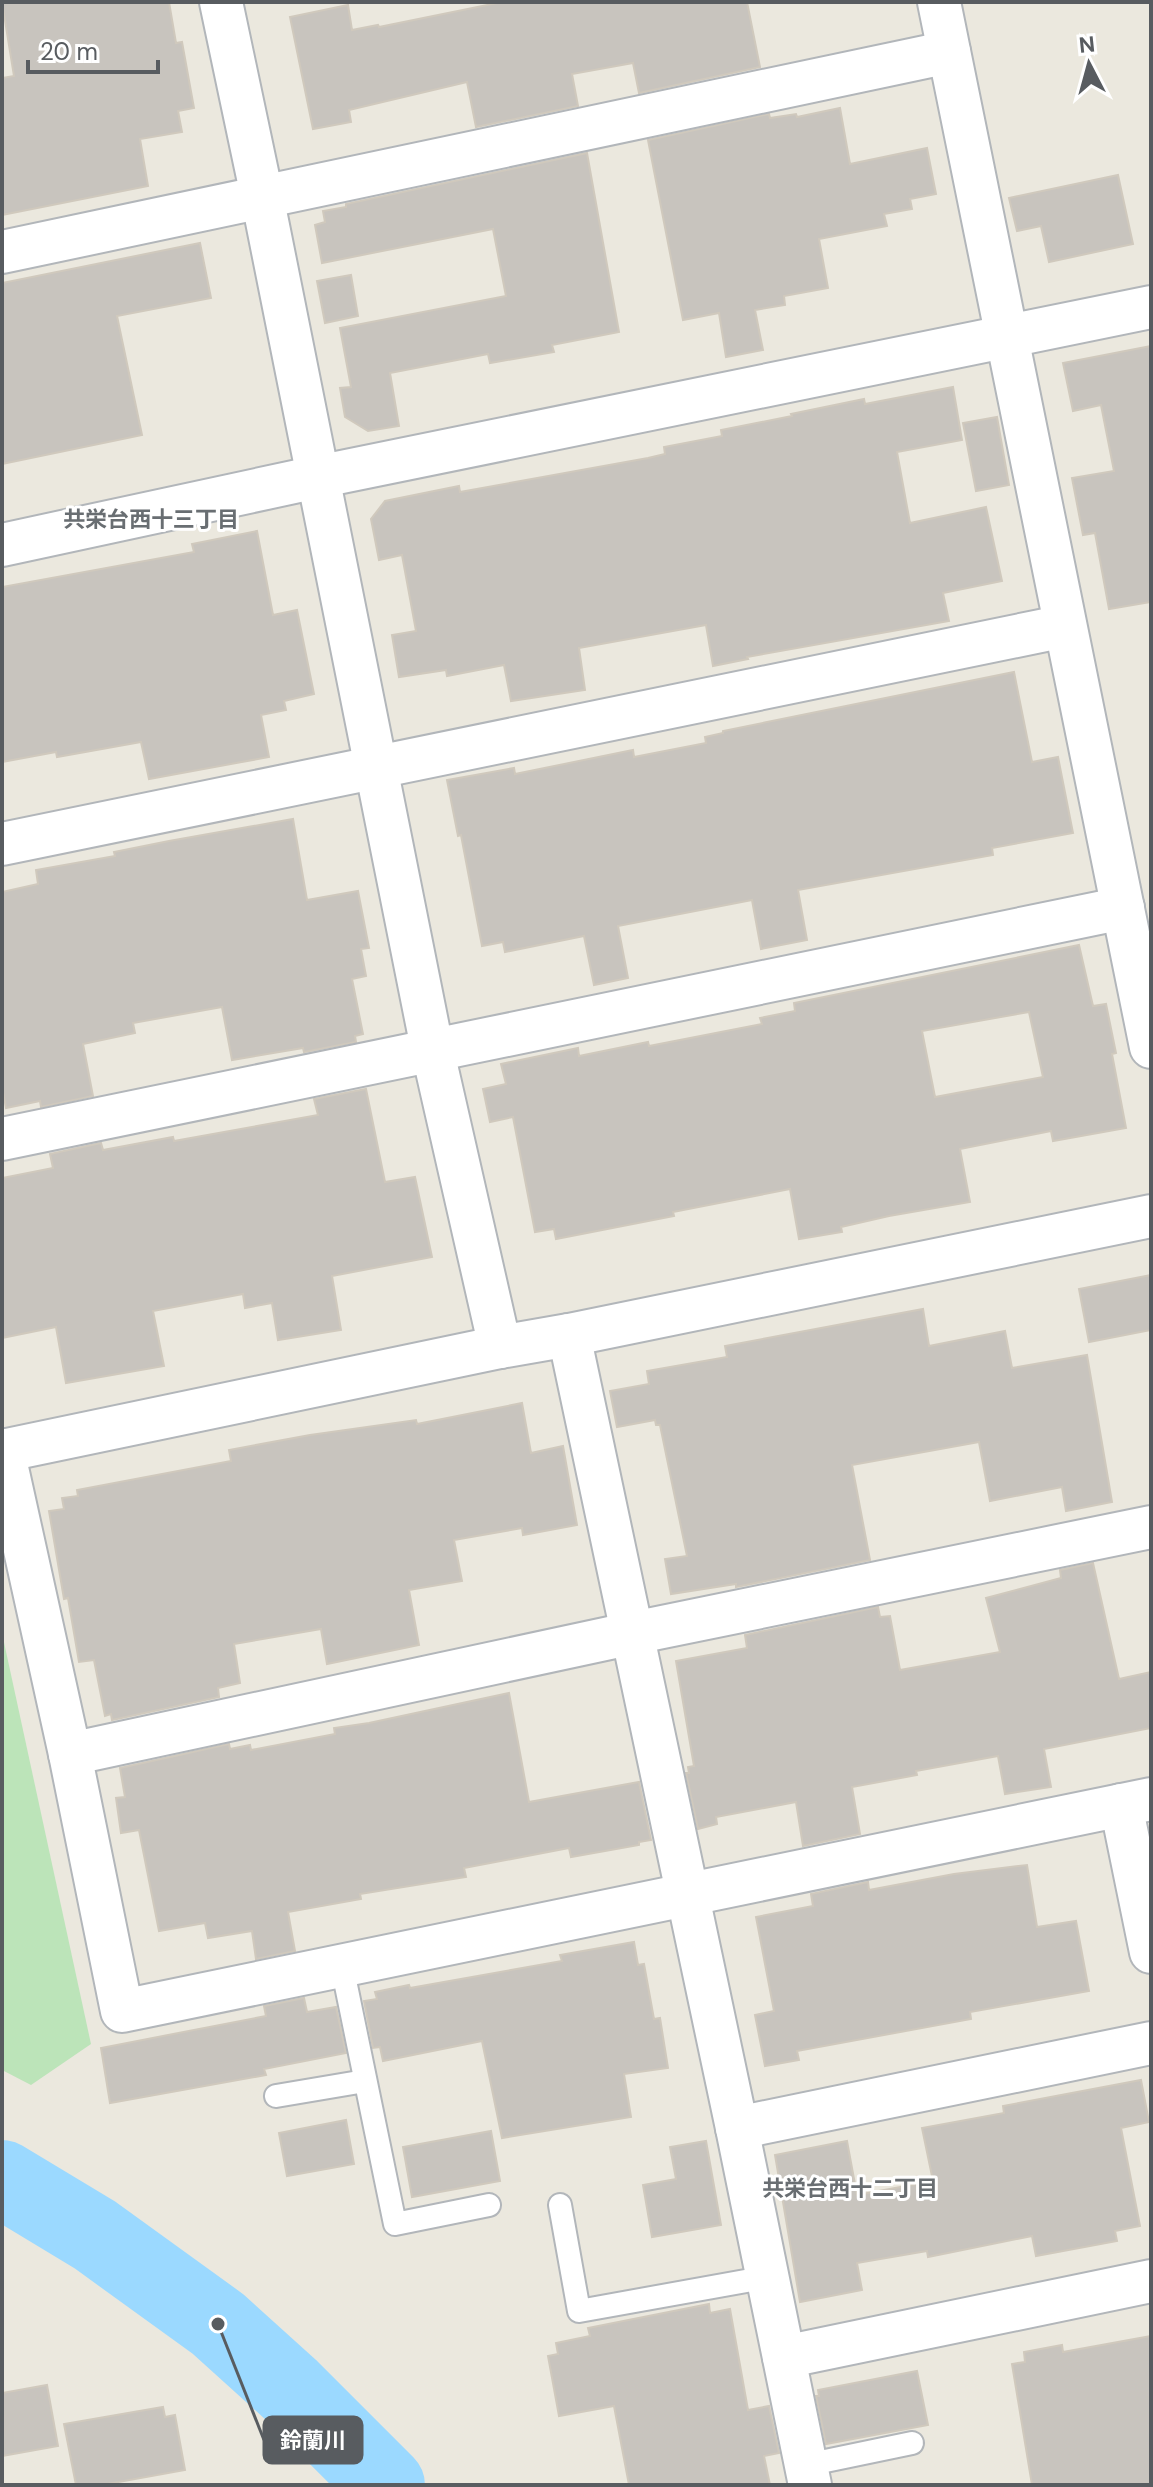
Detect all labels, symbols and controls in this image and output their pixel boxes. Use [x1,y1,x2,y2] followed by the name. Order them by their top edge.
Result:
[28,24,158,74] scale bar
[1049,24,1129,104] north arrow
[1077,29,1096,60] text: N
[40,36,98,67] text: 20 m
[63,505,239,534] district label: 共栄台西十三丁目
[762,2174,938,2203] district label: 共栄台西十二丁目
[264,2417,362,2463] callout: 鈴蘭川
[280,2426,346,2455] text: 鈴蘭川

